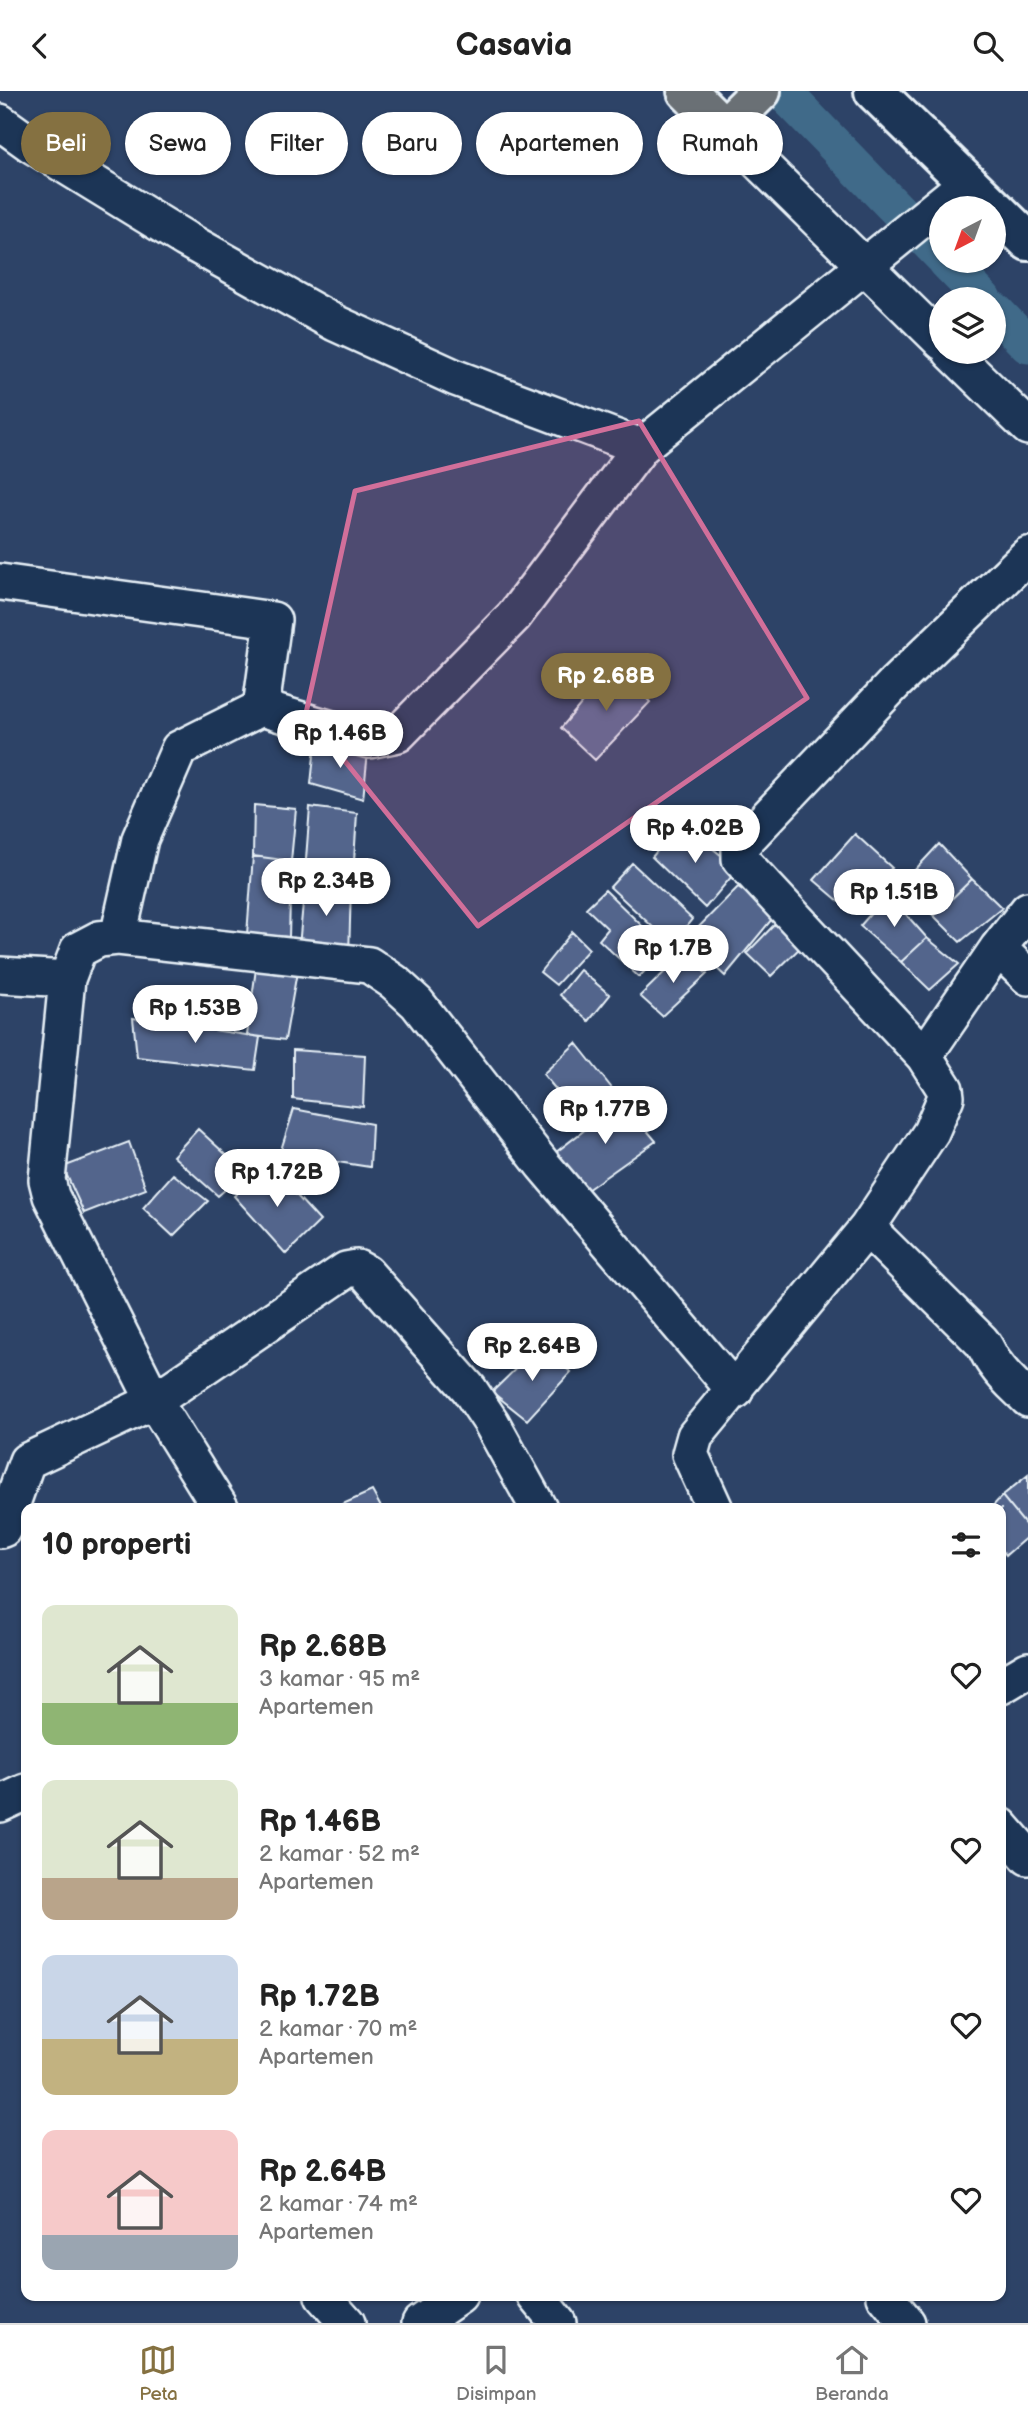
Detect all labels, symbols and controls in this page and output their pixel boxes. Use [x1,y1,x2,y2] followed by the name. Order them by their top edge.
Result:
[456,26,572,65] text: Casavia
[21,27,59,65] icon: back
[969,27,1007,65] icon: search
[21,112,111,175] chip: Beli
[125,112,231,175] chip: Sewa
[245,112,348,175] chip: Filter
[362,112,462,175] chip: Baru
[476,112,643,175] chip: Apartemen
[657,112,783,175] chip: Rumah
[929,196,1006,273] north arrow
[929,196,1006,364] map controls
[929,287,1006,364] button: layers
[534,653,678,713] pin: Rp 2.68B
[557,662,655,690] text: Rp 2.68B
[268,711,412,770] pin: Rp 1.46B
[293,719,387,747] text: Rp 1.46B
[623,805,767,865] pin: Rp 4.02B
[646,814,744,842] text: Rp 4.02B
[254,859,398,918] pin: Rp 2.34B
[277,867,375,895] text: Rp 2.34B
[822,869,966,929] pin: Rp 1.51B
[849,878,939,906] text: Rp 1.51B
[608,925,738,985] pin: Rp 1.7B
[634,934,712,962] text: Rp 1.7B
[123,985,267,1045] pin: Rp 1.53B
[149,994,241,1022] text: Rp 1.53B
[533,1087,677,1146] pin: Rp 1.77B
[559,1095,651,1123] text: Rp 1.77B
[205,1149,349,1209] pin: Rp 1.72B
[231,1158,323,1186] text: Rp 1.72B
[460,1323,604,1383] pin: Rp 2.64B
[483,1332,581,1360] text: Rp 2.64B
[947,1526,985,1564] icon: filters
[42,1527,191,1563] text: 10 properti
[259,1629,387,1665] text: Rp 2.68B
[98,1633,182,1717] icon: home
[947,1656,985,1694] icon: heart
[259,1665,420,1693] text: 3 kamar · 95 m²
[259,1693,374,1721] text: Apartemen
[259,1804,381,1840] text: Rp 1.46B
[98,1808,182,1892] icon: home
[947,1831,985,1869] icon: heart
[259,1840,420,1868] text: 2 kamar · 52 m²
[259,1868,374,1896] text: Apartemen
[259,1979,380,2015] text: Rp 1.72B
[98,1983,182,2067] icon: home
[947,2006,985,2044] icon: heart
[259,2015,417,2043] text: 2 kamar · 70 m²
[259,2043,374,2071] text: Apartemen
[259,2154,386,2190] text: Rp 2.64B
[98,2158,182,2242] icon: home
[947,2181,985,2219] icon: heart
[259,2190,418,2218] text: 2 kamar · 74 m²
[259,2218,374,2246] text: Apartemen
[139,2341,178,2406] tab: Peta
[456,2341,536,2406] tab: Disimpan
[815,2341,889,2406] tab: Beranda

